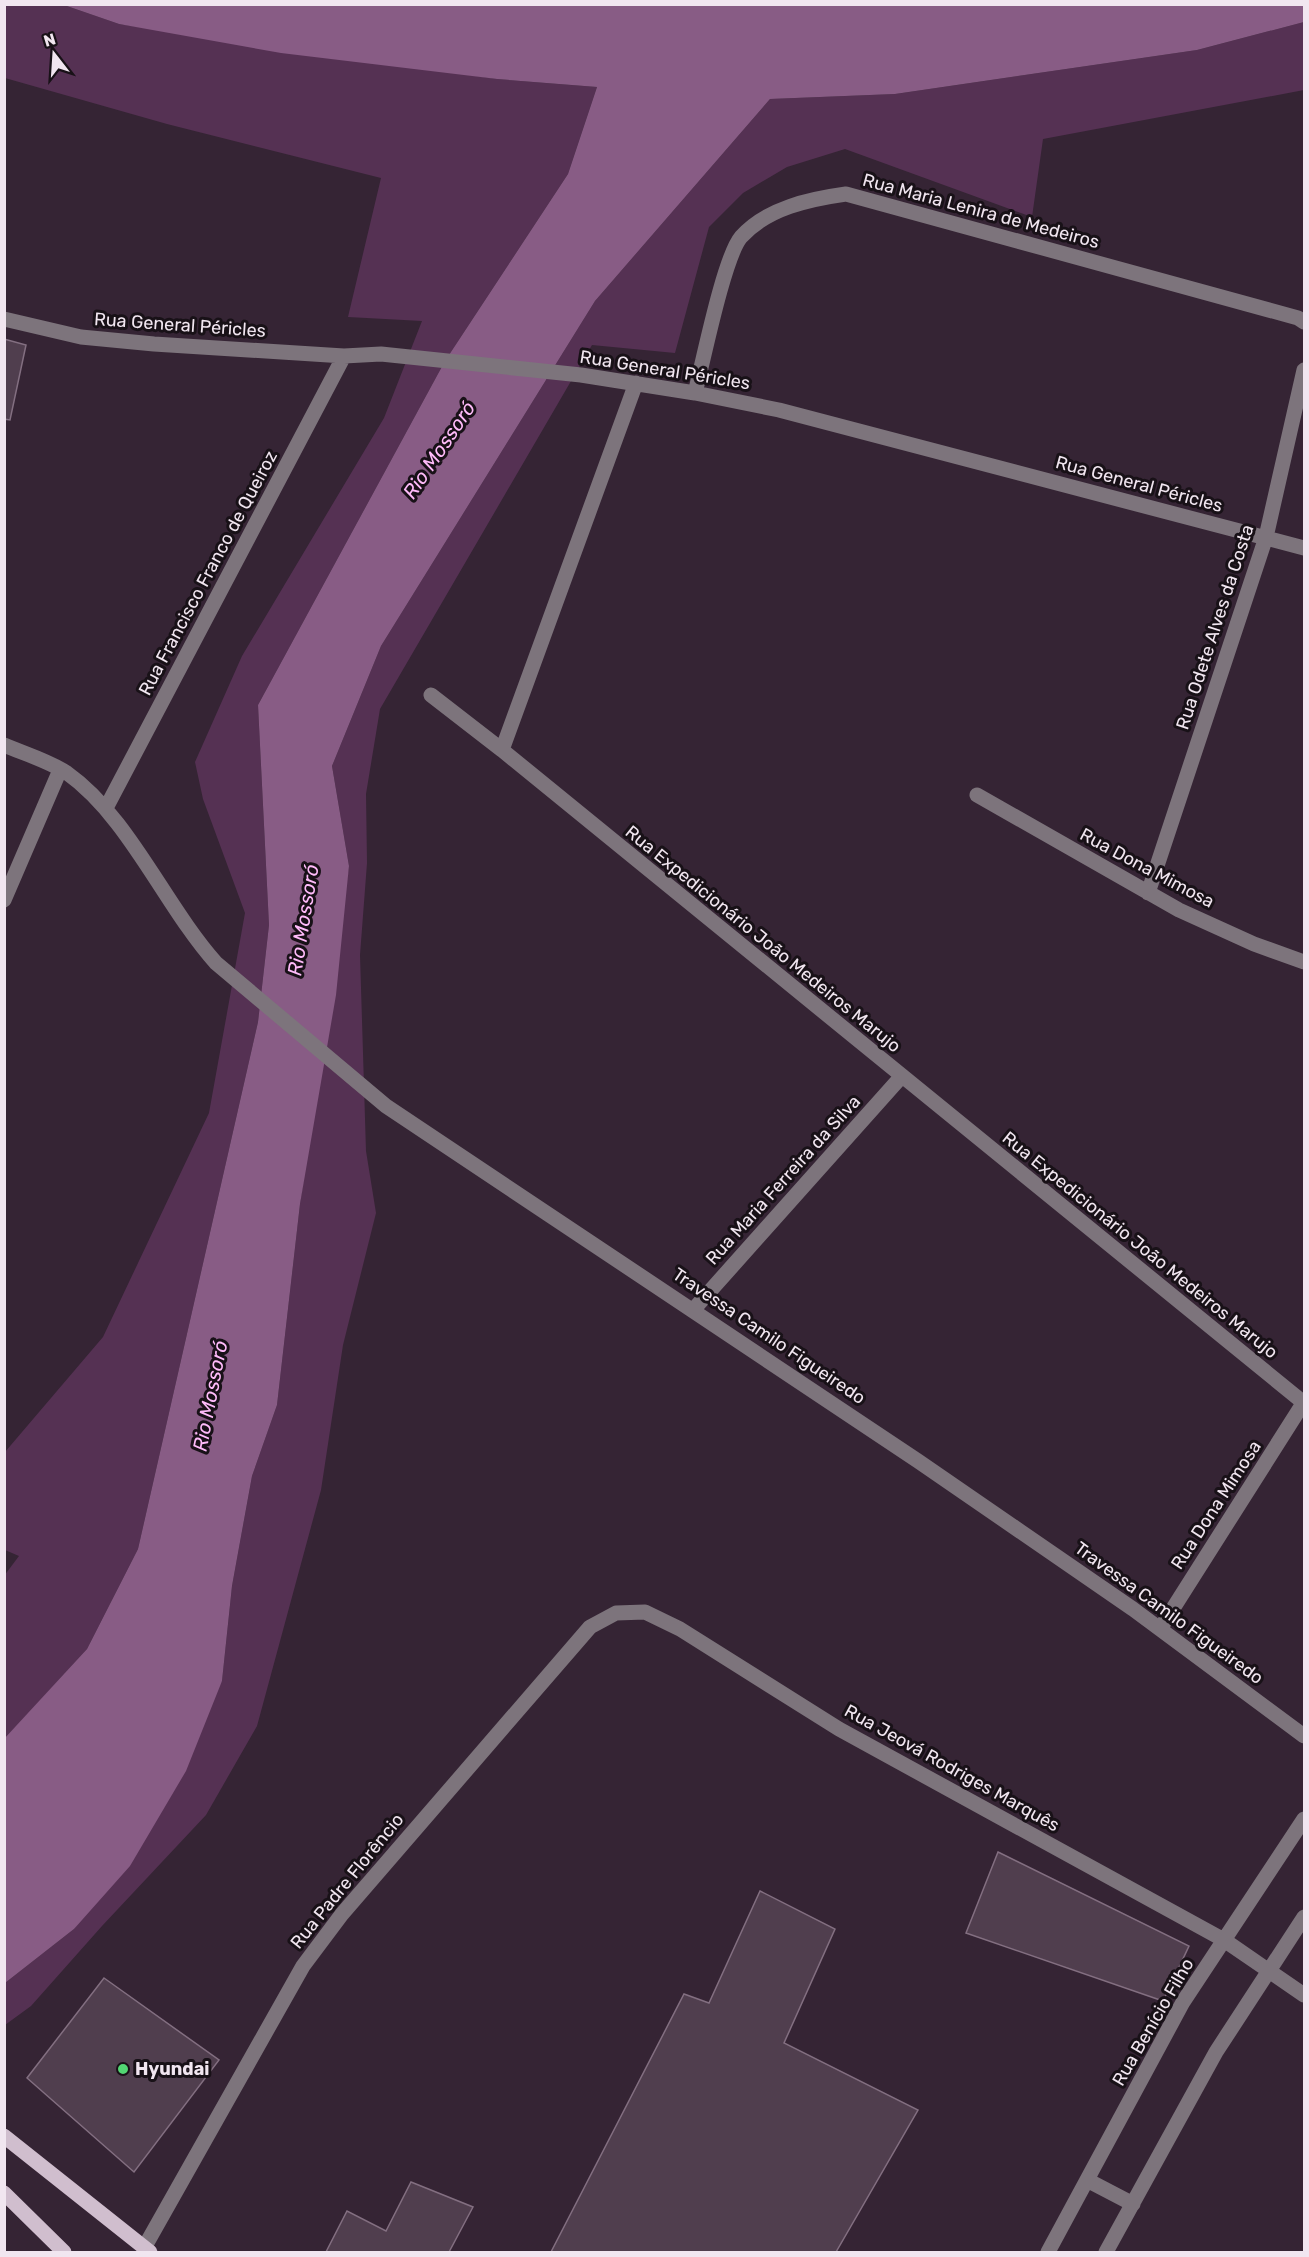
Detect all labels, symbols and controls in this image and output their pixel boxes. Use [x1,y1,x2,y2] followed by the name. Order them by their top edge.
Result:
[24,24,84,84] north arrow
[41,29,58,51] text: N
[860,169,1102,253] street label: Rua Maria Lenira de Medeiros
[93,308,267,342] street label: Rua General Péricles
[578,346,752,394] street label: Rua General Péricles
[398,397,480,503] water label: Rio Mossoró
[134,447,282,699] street label: Rua Francisco Franco de Queiroz
[1053,451,1225,517] street label: Rua General Péricles
[1171,522,1259,732] street label: Rua Odete Alves da Costa
[621,821,905,1057] street label: Rua Expedicionário João Medeiros Marujo
[1076,823,1218,913] street label: Rua Dona Mimosa
[282,863,324,977] water label: Rio Mossoró
[701,1091,865,1269] street label: Rua Maria Ferreira da Silva
[998,1127,1282,1363] street label: Rua Expedicionário João Medeiros Marujo
[668,1263,870,1409] street label: Travessa Camilo Figueiredo
[187,1338,233,1454] water label: Rio Mossoró
[1166,1437,1266,1573] street label: Rua Dona Mimosa
[1070,1537,1268,1689] street label: Travessa Camilo Figueiredo
[841,1700,1063,1836] street label: Rua Jeová Rodriges Marquês
[286,1809,408,1953] street label: Rua Padre Florêncio
[1107,1954,1199,2090] street label: Rua Benício Filho
[135,2058,209,2080] place label: Hyundai
[116,2062,130,2076] marker: Hyundai

